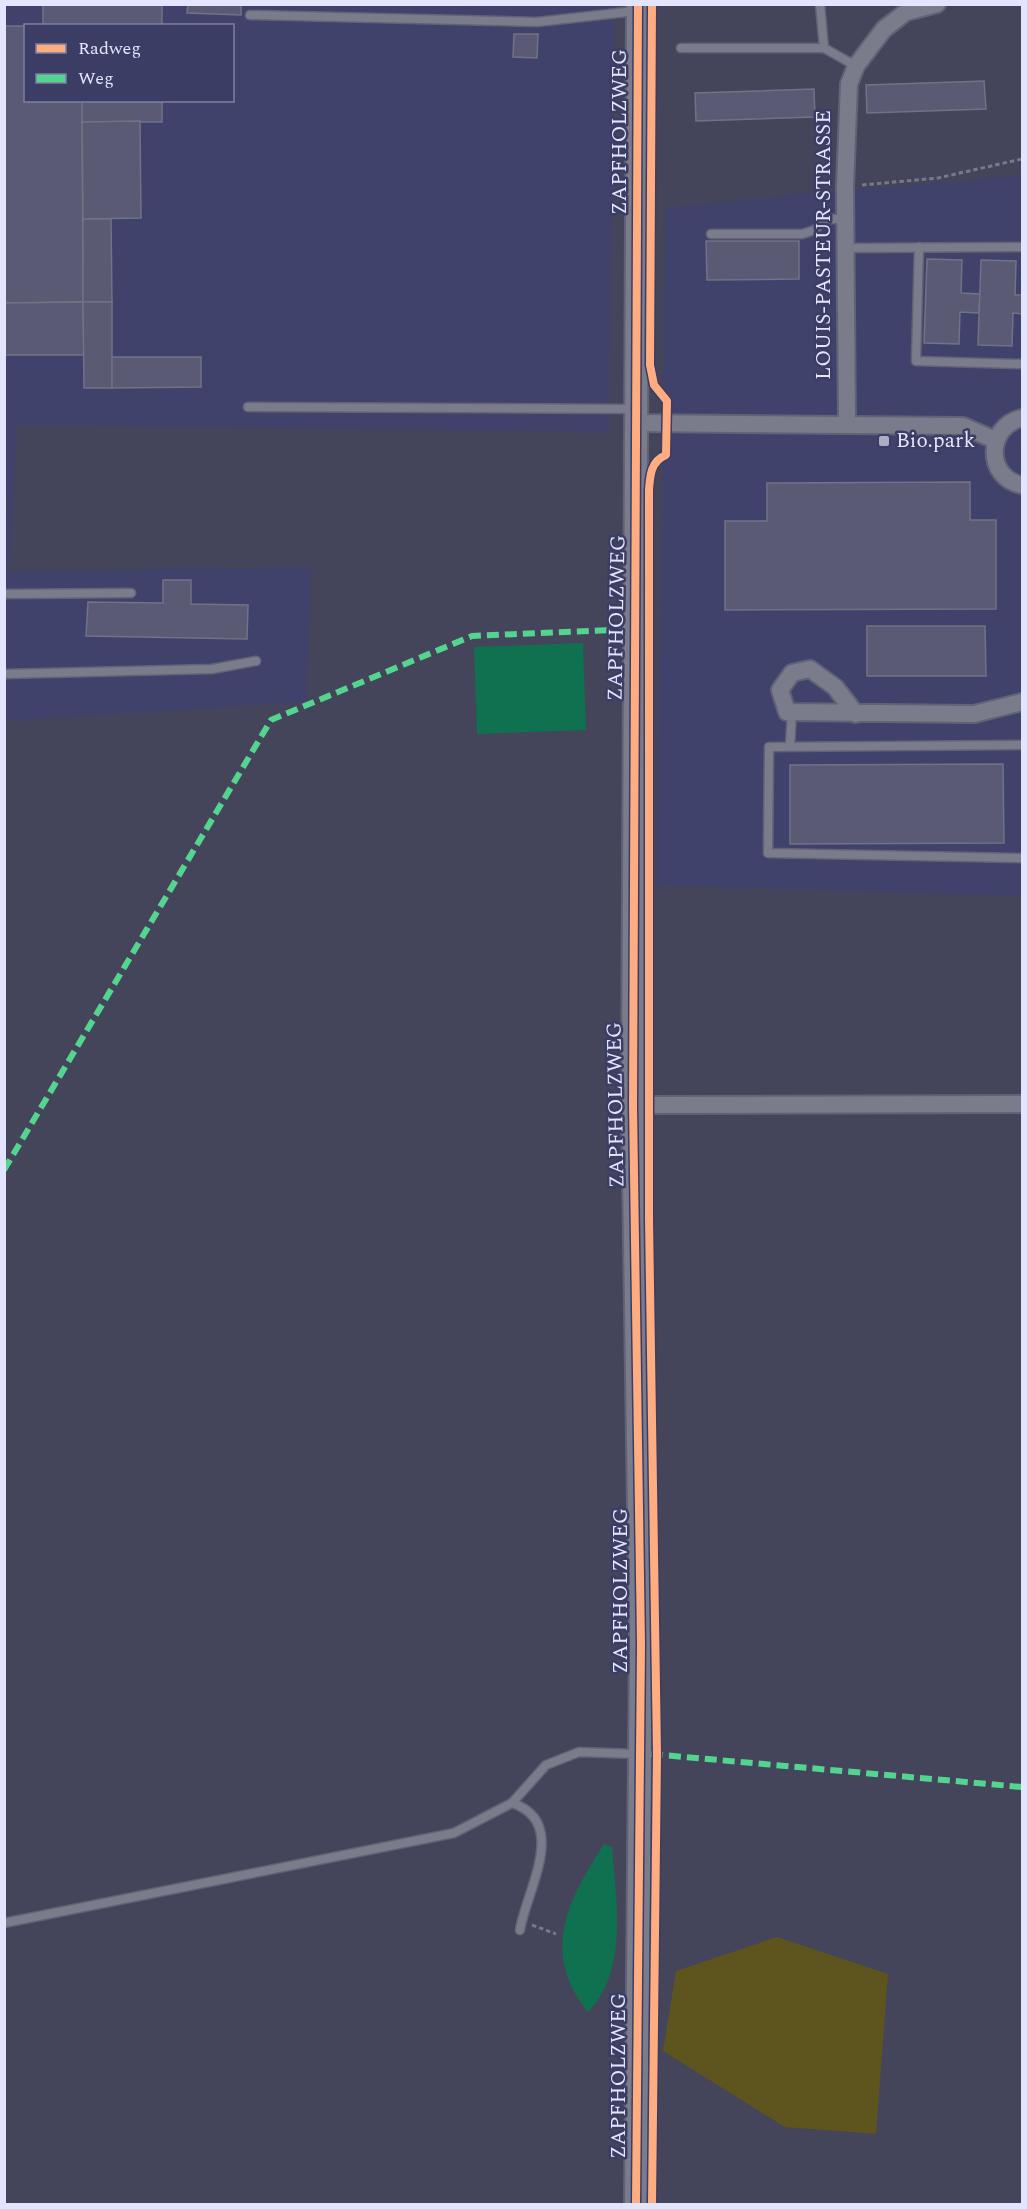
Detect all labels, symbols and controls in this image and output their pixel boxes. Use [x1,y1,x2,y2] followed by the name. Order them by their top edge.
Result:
[24,24,234,102] legend
[78,35,141,62] text: Radweg
[604,49,636,215] street label: ZAPFHOLZWEG
[78,65,114,92] text: Weg
[808,110,840,380] street label: LOUIS-PASTEUR-STRASSE
[896,425,975,457] place label: Bio.park
[877,434,891,448] marker: Bio.park
[600,535,634,701] street label: ZAPFHOLZWEG
[599,1022,633,1188] street label: ZAPFHOLZWEG
[605,1508,637,1674] street label: ZAPFHOLZWEG
[603,1993,635,2159] street label: ZAPFHOLZWEG

